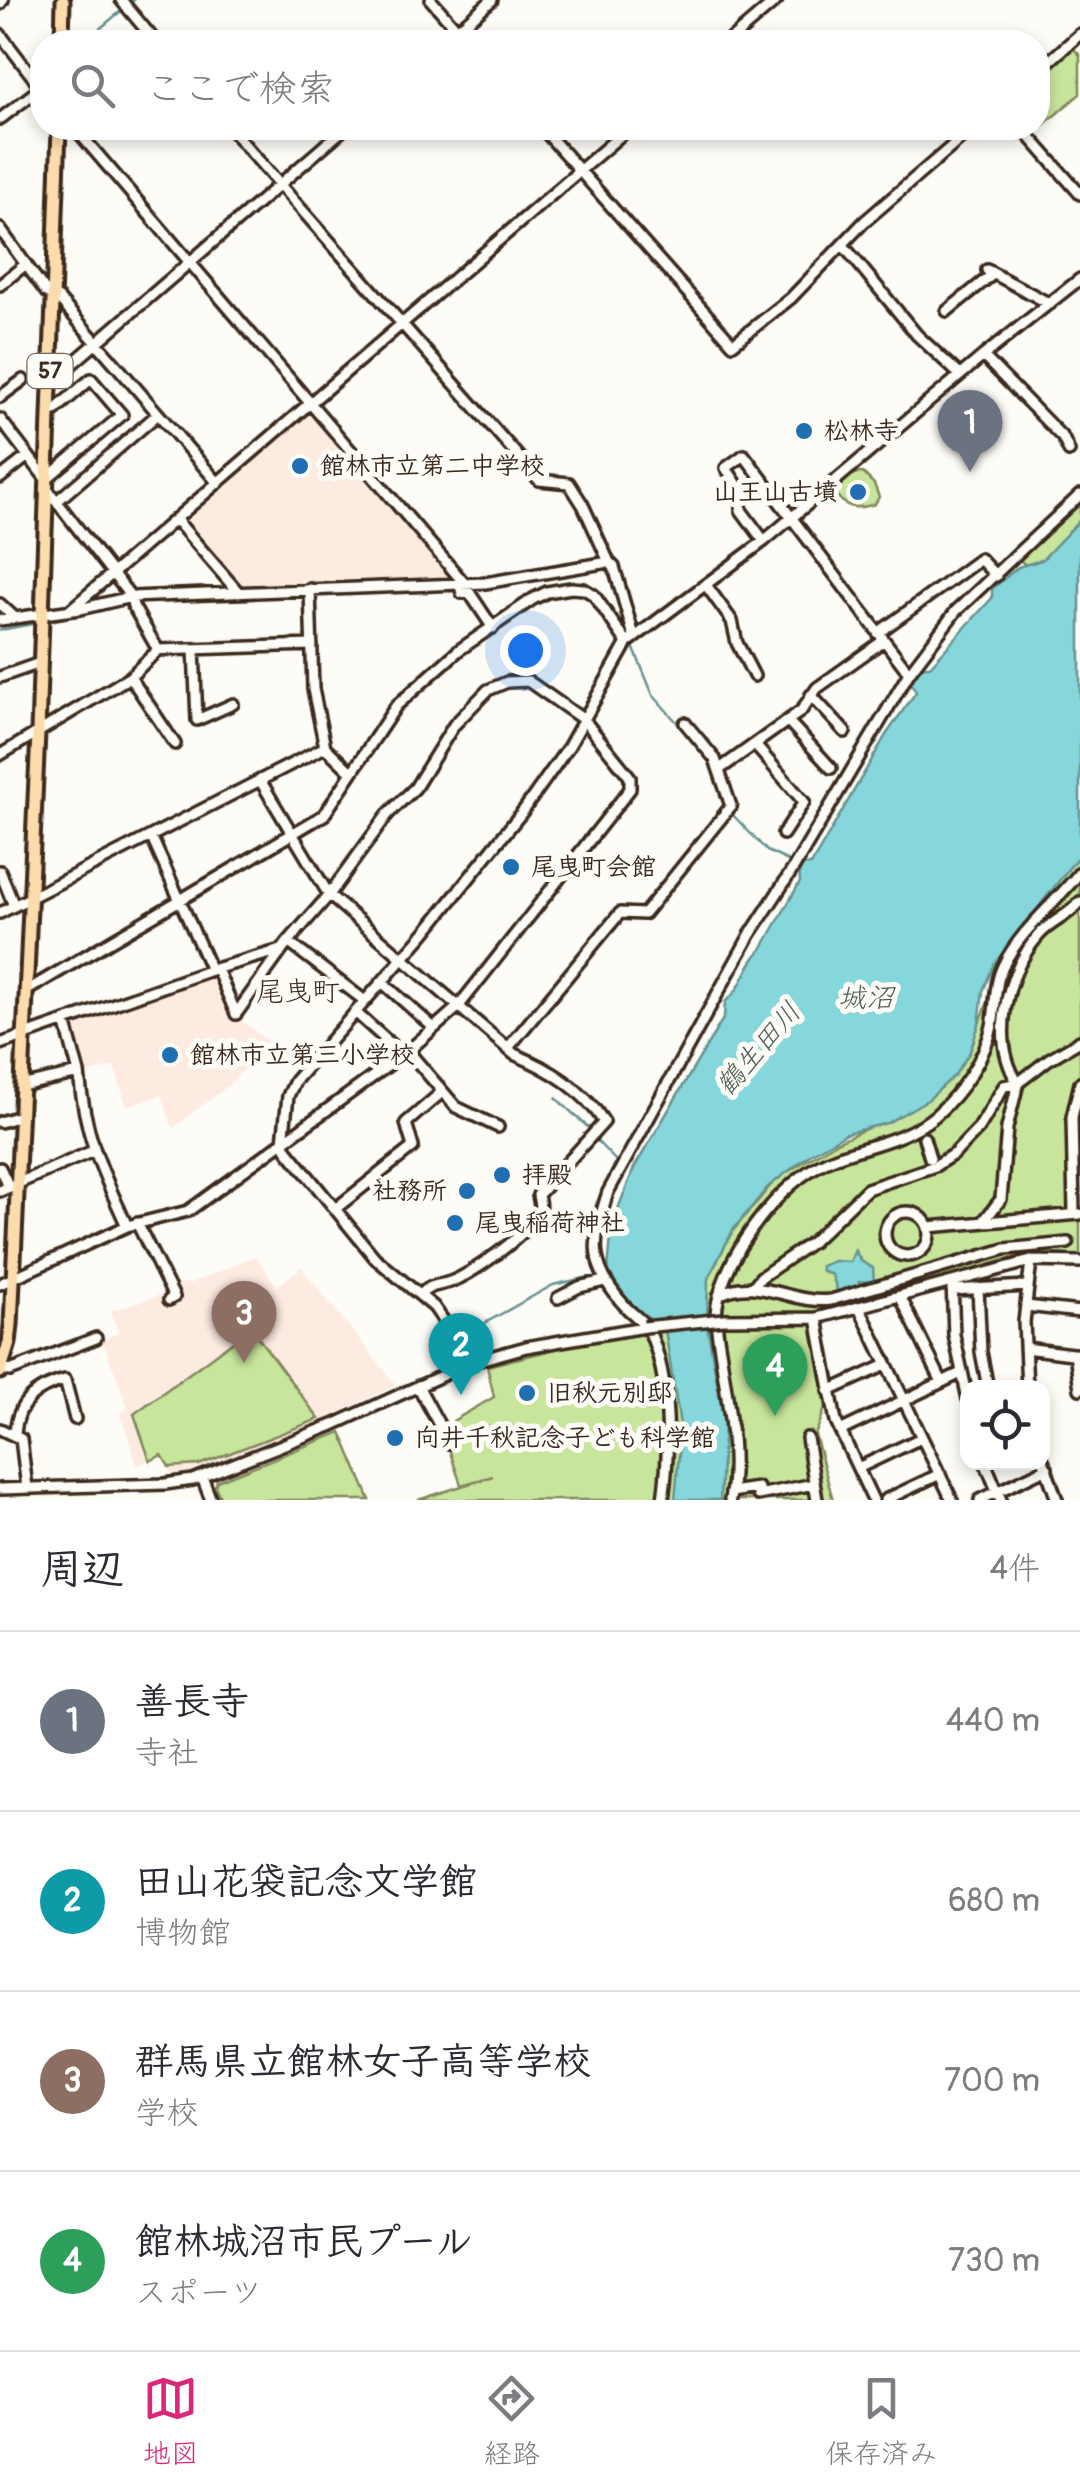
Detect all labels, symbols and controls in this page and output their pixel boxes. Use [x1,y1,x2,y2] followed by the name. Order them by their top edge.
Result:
[30,30,1050,140] search box
[65,58,120,113] icon: search
[145,65,335,113] text: ここで検索
[28,354,72,388] road number: 57
[938,390,1002,472] pin: 1
[824,416,899,447] place label: 松林寺
[793,420,815,442] marker: 松林寺
[320,451,545,482] place label: 館林市立第二中学校
[289,455,311,477] marker: 館林市立第二中学校
[713,477,838,508] place label: 山王山古墳
[847,481,869,503] marker: 山王山古墳
[500,625,551,676] your location
[531,852,656,883] place label: 尾曳町会館
[500,856,522,878] marker: 尾曳町会館
[256,975,340,1010] district label: 尾曳町
[838,981,896,1016] water label: 城沼
[709,995,809,1103] water label: 鶴生田川
[190,1040,415,1071] place label: 館林市立第三小学校
[159,1044,181,1066] marker: 館林市立第三小学校
[522,1160,572,1191] place label: 拝殿
[491,1164,513,1186] marker: 拝殿
[372,1176,447,1207] place label: 社務所
[456,1180,478,1202] marker: 社務所
[475,1208,625,1239] place label: 尾曳稲荷神社
[444,1212,466,1234] marker: 尾曳稲荷神社
[212,1280,276,1363] pin: 3
[428,1312,494,1395] pin: 2
[742,1334,808,1416] pin: 4
[547,1378,672,1409] place label: 旧秋元別邸
[960,1380,1050,1470] map controls
[960,1380,1050,1470] button: locate
[516,1382,538,1404] marker: 旧秋元別邸
[415,1423,715,1454] place label: 向井千秋記念子ども科学館
[384,1427,406,1449] marker: 向井千秋記念子ども科学館
[40,1544,124,1596] text: 周辺
[989,1549,1040,1589] text: 4件
[135,1678,249,1726] text: 善長寺
[66,1701,79,1741] text: 1
[946,1701,1040,1741] text: 440 m
[135,1733,199,1773] text: 寺社
[135,1858,477,1906] text: 田山花袋記念文学館
[64,1881,81,1921] text: 2
[948,1881,1040,1921] text: 680 m
[135,1913,231,1953] text: 博物館
[135,2038,591,2086] text: 群馬県立館林女子高等学校
[64,2061,81,2101] text: 3
[944,2061,1040,2101] text: 700 m
[135,2093,199,2133] text: 学校
[135,2218,473,2266] text: 館林城沼市民プール
[63,2241,82,2281] text: 4
[948,2241,1040,2281] text: 730 m
[135,2273,262,2313] text: スポーツ
[143,2371,199,2472] tab: 地図
[484,2371,540,2472] tab: 経路
[825,2371,937,2472] tab: 保存済み

